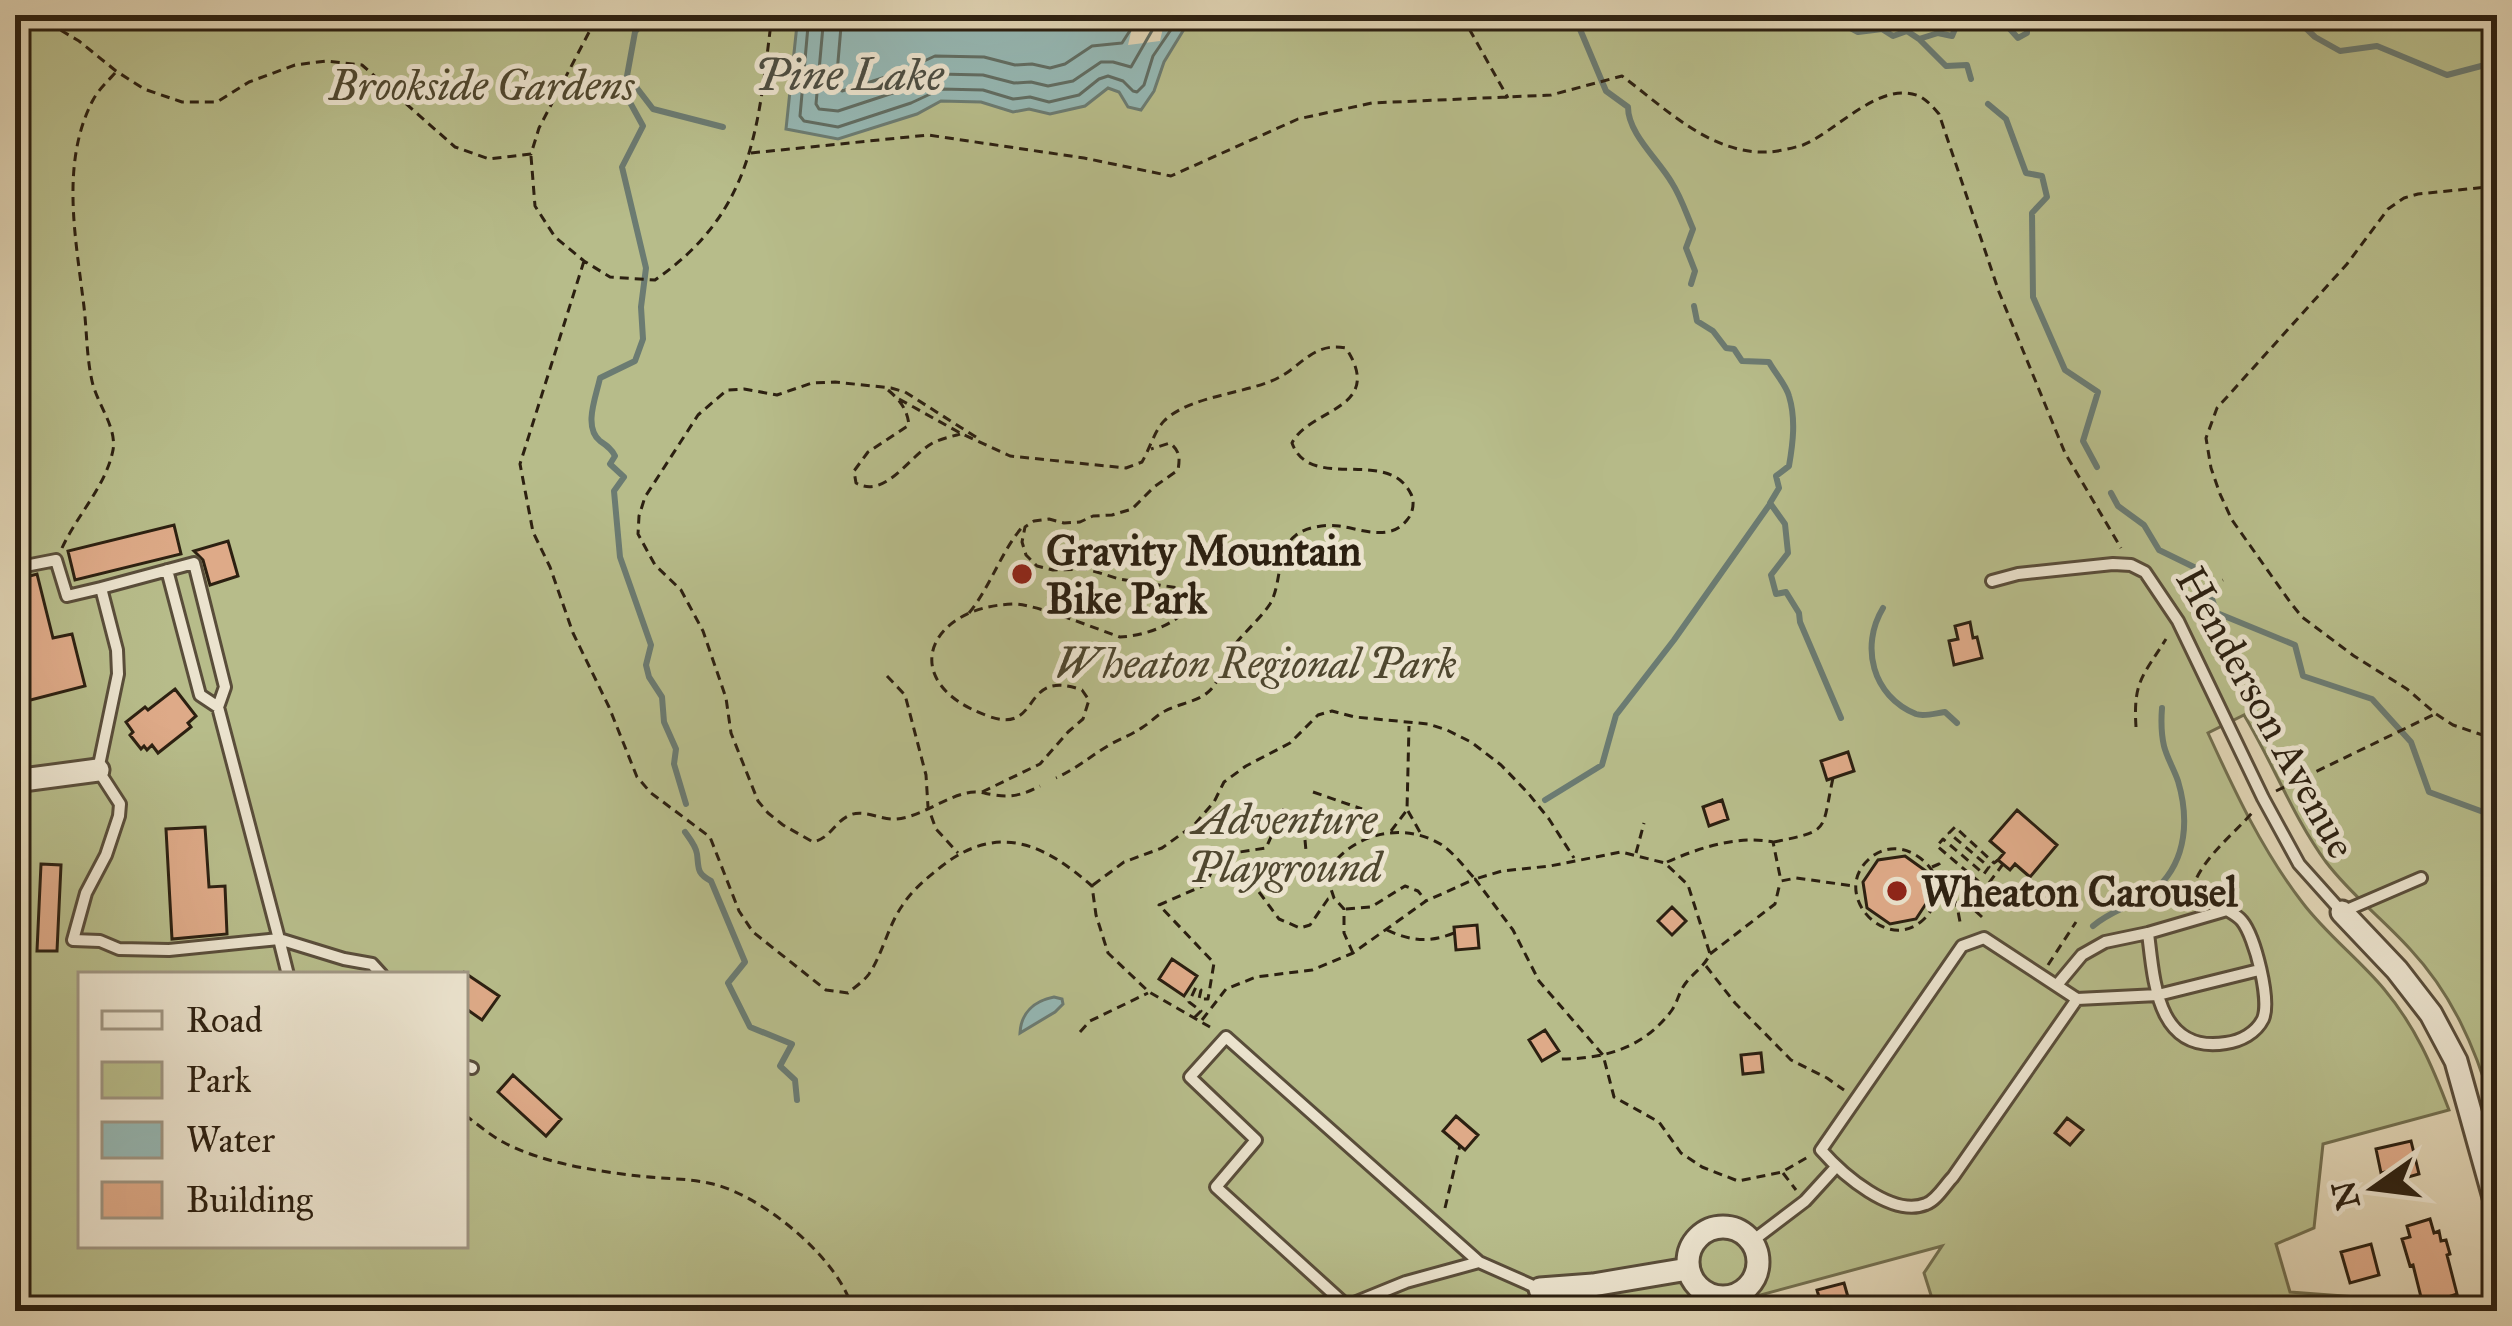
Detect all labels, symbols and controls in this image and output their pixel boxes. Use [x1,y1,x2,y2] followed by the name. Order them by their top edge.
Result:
[755,47,945,102] water label: Pine Lake
[328,60,635,112] park label: Brookside Gardens
[1046,525,1361,625] place label: Gravity Mountain Bike Park
[2165,558,2368,867] street label: Henderson Avenue
[1009,561,1035,587] marker: Gravity Mountain Bike Park
[1055,638,1457,690] park label: Wheaton Regional Park
[1188,794,1385,894] park label: Adventure Playground
[1921,866,2238,918] place label: Wheaton Carousel
[1884,878,1910,904] marker: Wheaton Carousel
[78,972,468,1248] legend
[186,998,263,1042] text: Road
[186,1058,251,1102] text: Park
[186,1118,275,1162] text: Water
[2314,1128,2434,1248] north arrow
[2323,1177,2369,1213] text: N
[186,1178,313,1222] text: Building

